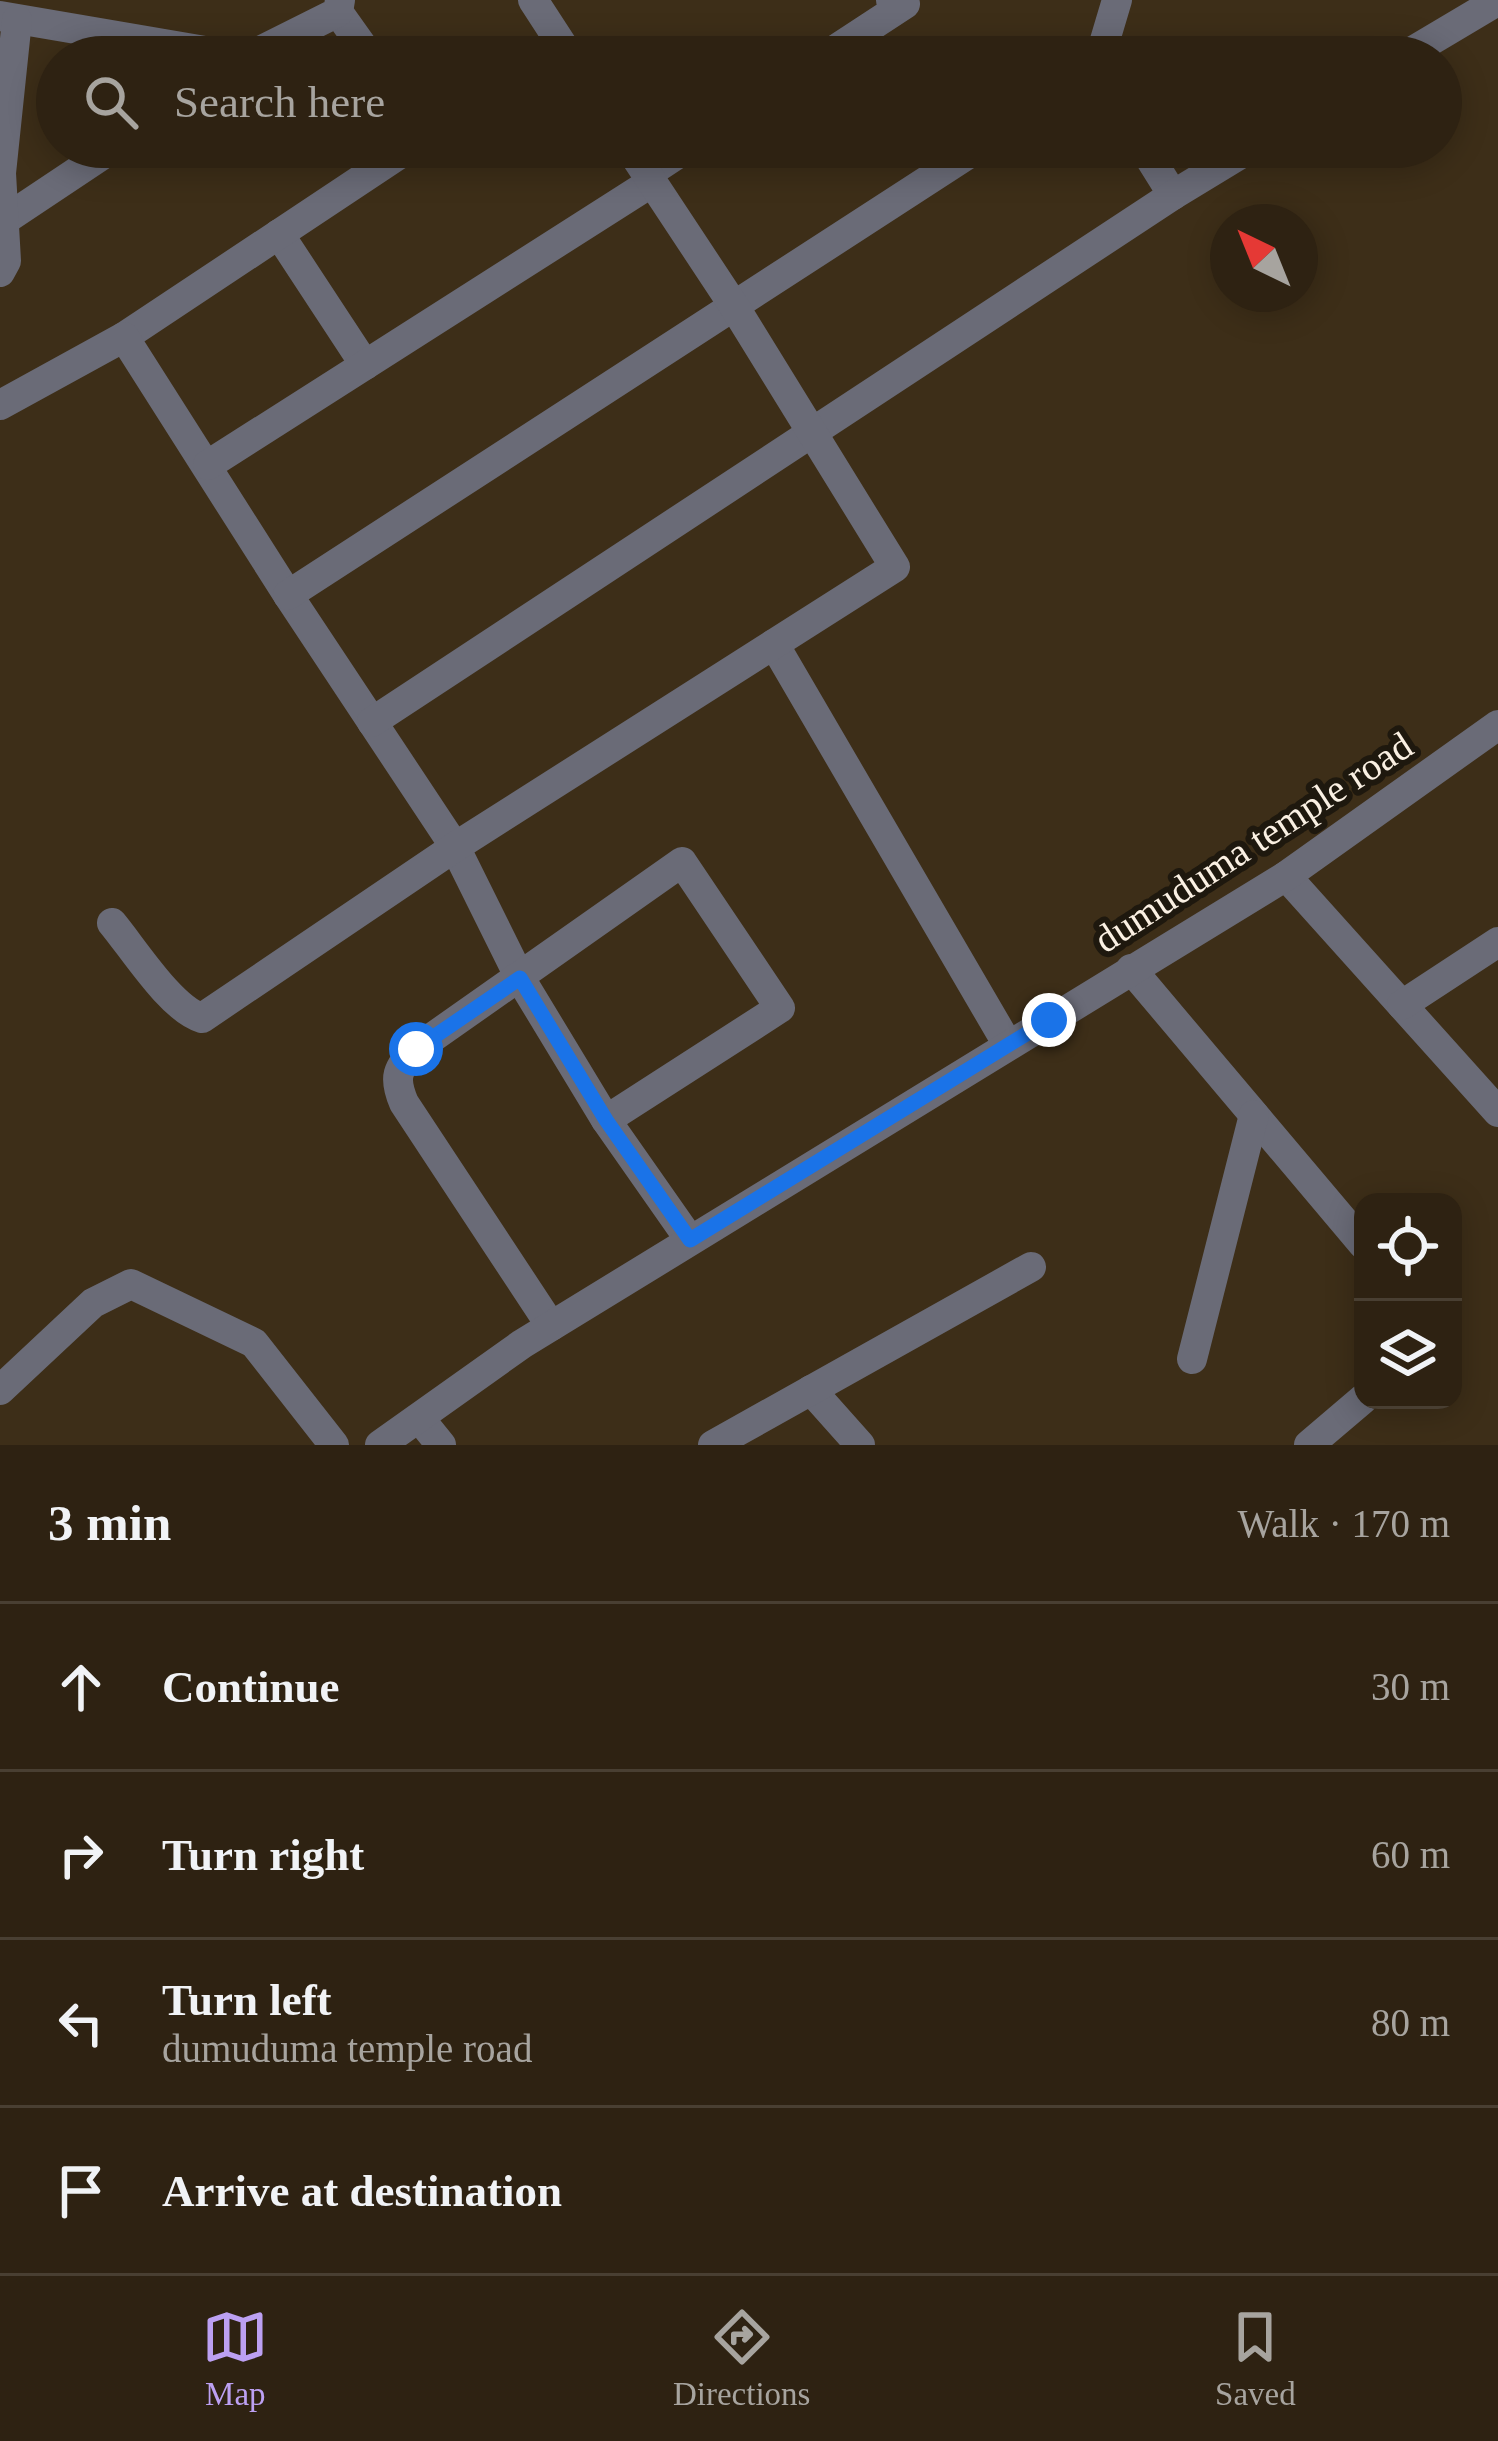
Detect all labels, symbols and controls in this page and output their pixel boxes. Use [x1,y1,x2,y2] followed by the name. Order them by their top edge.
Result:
[36,36,1462,168] search box
[78,69,144,135] icon: search
[174,77,385,127] text: Search here
[1210,204,1318,312] north arrow
[1086,723,1421,962] street label: dumuduma temple road
[1022,993,1076,1047] route end
[389,1022,443,1076] route start
[1354,1193,1462,1409] map controls
[1354,1193,1462,1301] button: locate
[1354,1301,1462,1409] button: layers
[48,1495,171,1551] text: 3 min
[1238,1502,1450,1545] text: Walk · 170 m
[48,1654,114,1720] icon: ahead
[162,1662,340,1712] text: Continue
[1371,1665,1450,1708] text: 30 m
[48,1822,114,1888] icon: right
[162,1830,364,1880] text: Turn right
[1371,1833,1450,1876] text: 60 m
[162,1975,332,2025] text: Turn left
[48,1990,114,2056] icon: left
[1371,2001,1450,2044] text: 80 m
[162,2027,532,2070] text: dumuduma temple road
[48,2158,114,2224] icon: arrive
[162,2166,562,2216] text: Arrive at destination
[202,2304,268,2413] tab: Map
[673,2304,810,2413] tab: Directions
[1215,2304,1296,2413] tab: Saved

